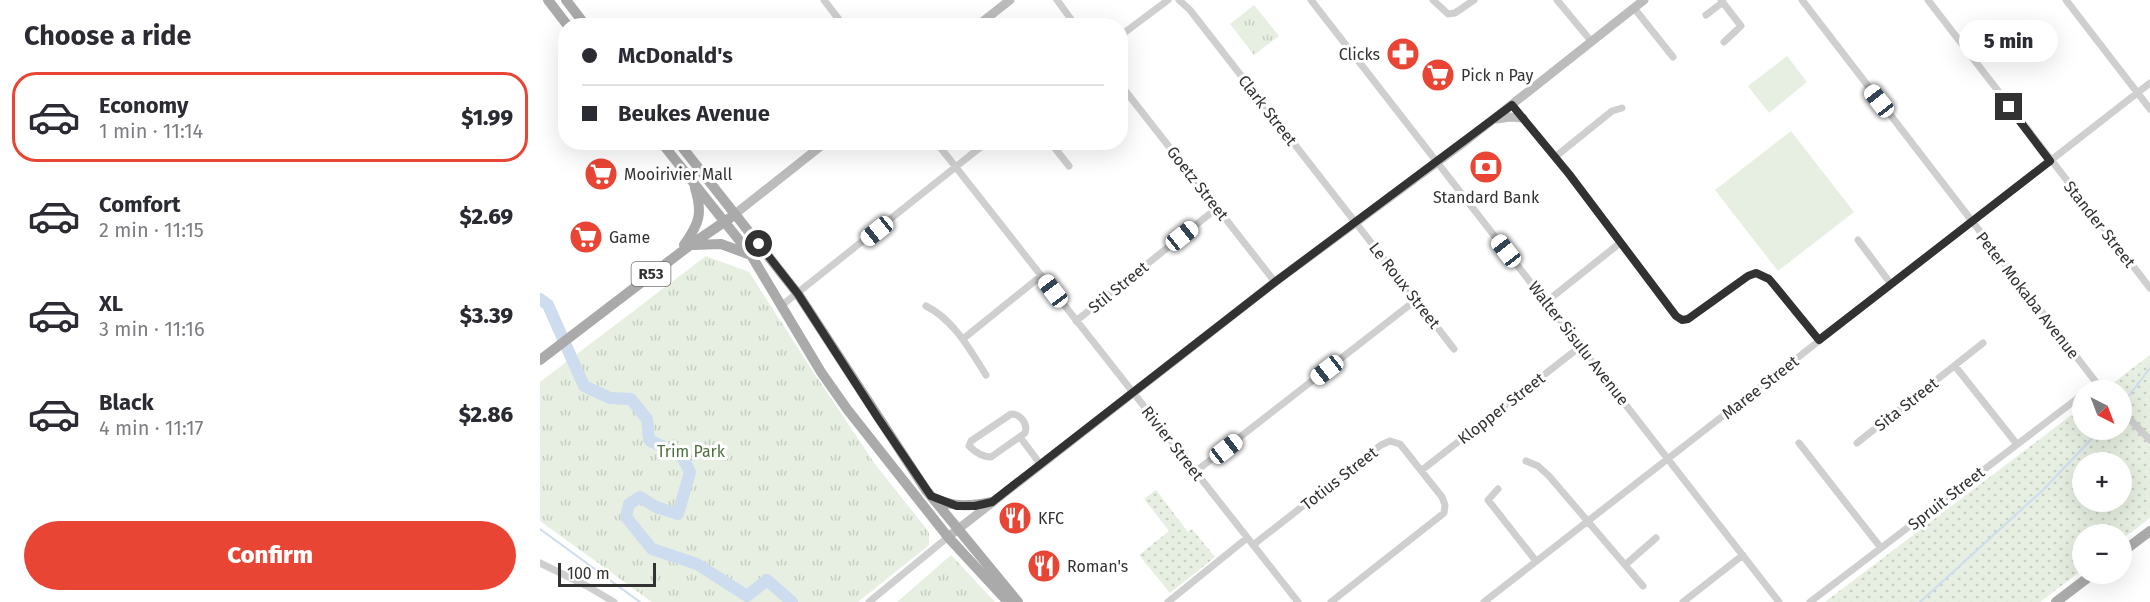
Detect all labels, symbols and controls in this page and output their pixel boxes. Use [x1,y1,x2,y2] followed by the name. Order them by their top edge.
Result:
[24,20,191,52] text: Choose a ride
[1960,20,2058,62] callout: 5 min
[1984,29,2033,53] text: 5 min
[1385,36,1421,72] pharmacy icon: Clicks
[618,42,733,69] text: McDonald's
[1339,45,1380,64] place label: Clicks
[1420,57,1456,93] supermarket icon: Pick n Pay
[1461,66,1533,85] place label: Pick n Pay
[1234,71,1301,149] street label: Clark Street
[1861,81,1897,121] car
[27,90,81,144] icon: car
[99,92,188,119] text: Economy
[1995,93,2022,120] route end
[618,100,770,127] text: Beukes Avenue
[461,104,513,131] text: $1.99
[99,119,203,143] text: 1 min · 11:14
[1163,143,1232,224] street label: Goetz Street
[1468,149,1504,185] bank icon: Standard Bank
[583,156,619,192] supermarket icon: Mooirivier Mall
[624,165,733,184] place label: Mooirivier Mall
[2060,177,2139,272] street label: Stander Street
[1433,188,1540,207] place label: Standard Bank
[27,189,81,243] icon: car
[99,191,180,218] text: Comfort
[460,203,513,230] text: $2.69
[857,213,897,249] car
[99,218,204,242] text: 2 min · 11:15
[1162,218,1202,254] car
[568,219,604,255] supermarket icon: Game
[609,228,650,247] place label: Game
[1972,228,2083,363] street label: Peter Mokaba Avenue
[745,230,772,257] route start
[1488,231,1524,271] car
[1365,238,1444,332] street label: Le Roux Street
[1085,257,1152,317] street label: Stil Street
[632,262,670,286] road number: R53
[1035,271,1071,311] car
[1524,278,1633,409] street label: Walter Sisulu Avenue
[27,288,81,342] icon: car
[99,290,123,317] text: XL
[460,302,513,329] text: $3.39
[99,317,205,341] text: 3 min · 11:16
[1718,351,1803,423] street label: Maree Street
[1307,352,1347,388] car
[1454,368,1549,448] street label: Klopper Street
[1871,374,1942,435] street label: Sita Street
[2072,380,2132,440] north arrow
[2072,380,2132,584] map controls
[27,387,81,441] icon: car
[99,389,154,416] text: Black
[459,401,513,428] text: $2.86
[1138,402,1208,484] street label: Rivier Street
[99,416,203,440] text: 4 min · 11:17
[1206,431,1246,467] car
[657,442,726,461] park label: Trim Park
[1297,443,1381,514] street label: Totius Street
[2072,452,2132,512] button: +
[1904,463,1988,534] street label: Spruit Street
[997,500,1033,536] restaurant icon: KFC
[1038,509,1064,528] place label: KFC
[24,521,516,590] button: Confirm
[2072,524,2132,584] button: −
[1026,548,1062,584] restaurant icon: Roman's
[1067,557,1128,576] place label: Roman's
[558,560,656,588] scale bar
[567,564,610,583] text: 100 m

